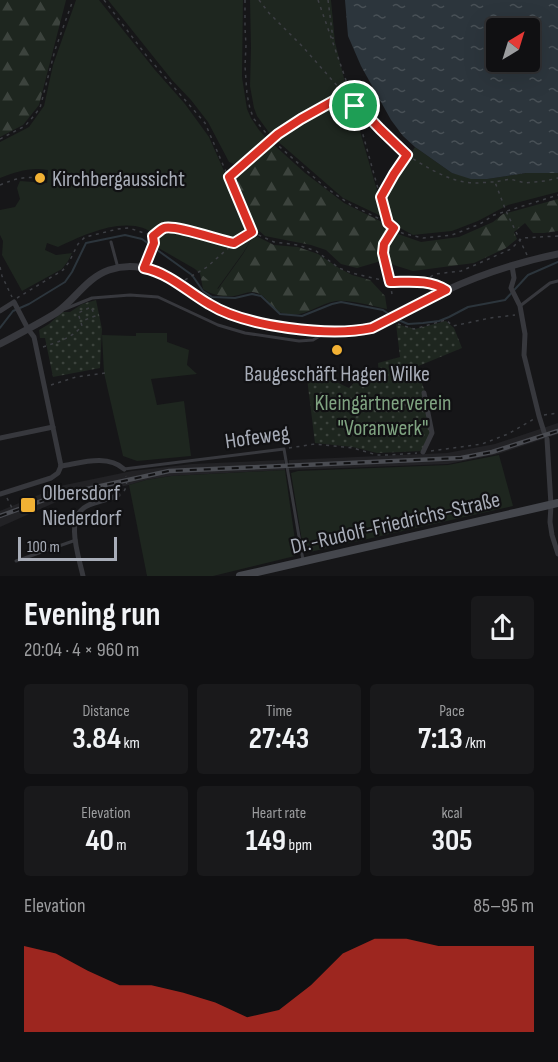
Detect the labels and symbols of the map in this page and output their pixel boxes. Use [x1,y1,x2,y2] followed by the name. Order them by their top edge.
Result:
[486,18,540,72] north arrow
[329,80,380,131] pin
[52,166,185,193] place label: Kirchbergaussicht
[33,171,47,185] marker: Kirchbergaussicht
[330,343,344,357] marker: Baugeschäft Hagen Wilke
[244,361,430,388] place label: Baugeschäft Hagen Wilke
[315,390,451,442] park label: Kleingärtnerverein "Voranwerk"
[223,420,291,455] street label: Hofeweg
[42,480,122,532] place label: Olbersdorf Niederdorf
[288,486,503,561] street label: Dr.-Rudolf-Friedrichs-Straße
[19,496,37,514] marker: Olbersdorf Niederdorf
[18,534,117,562] scale bar

